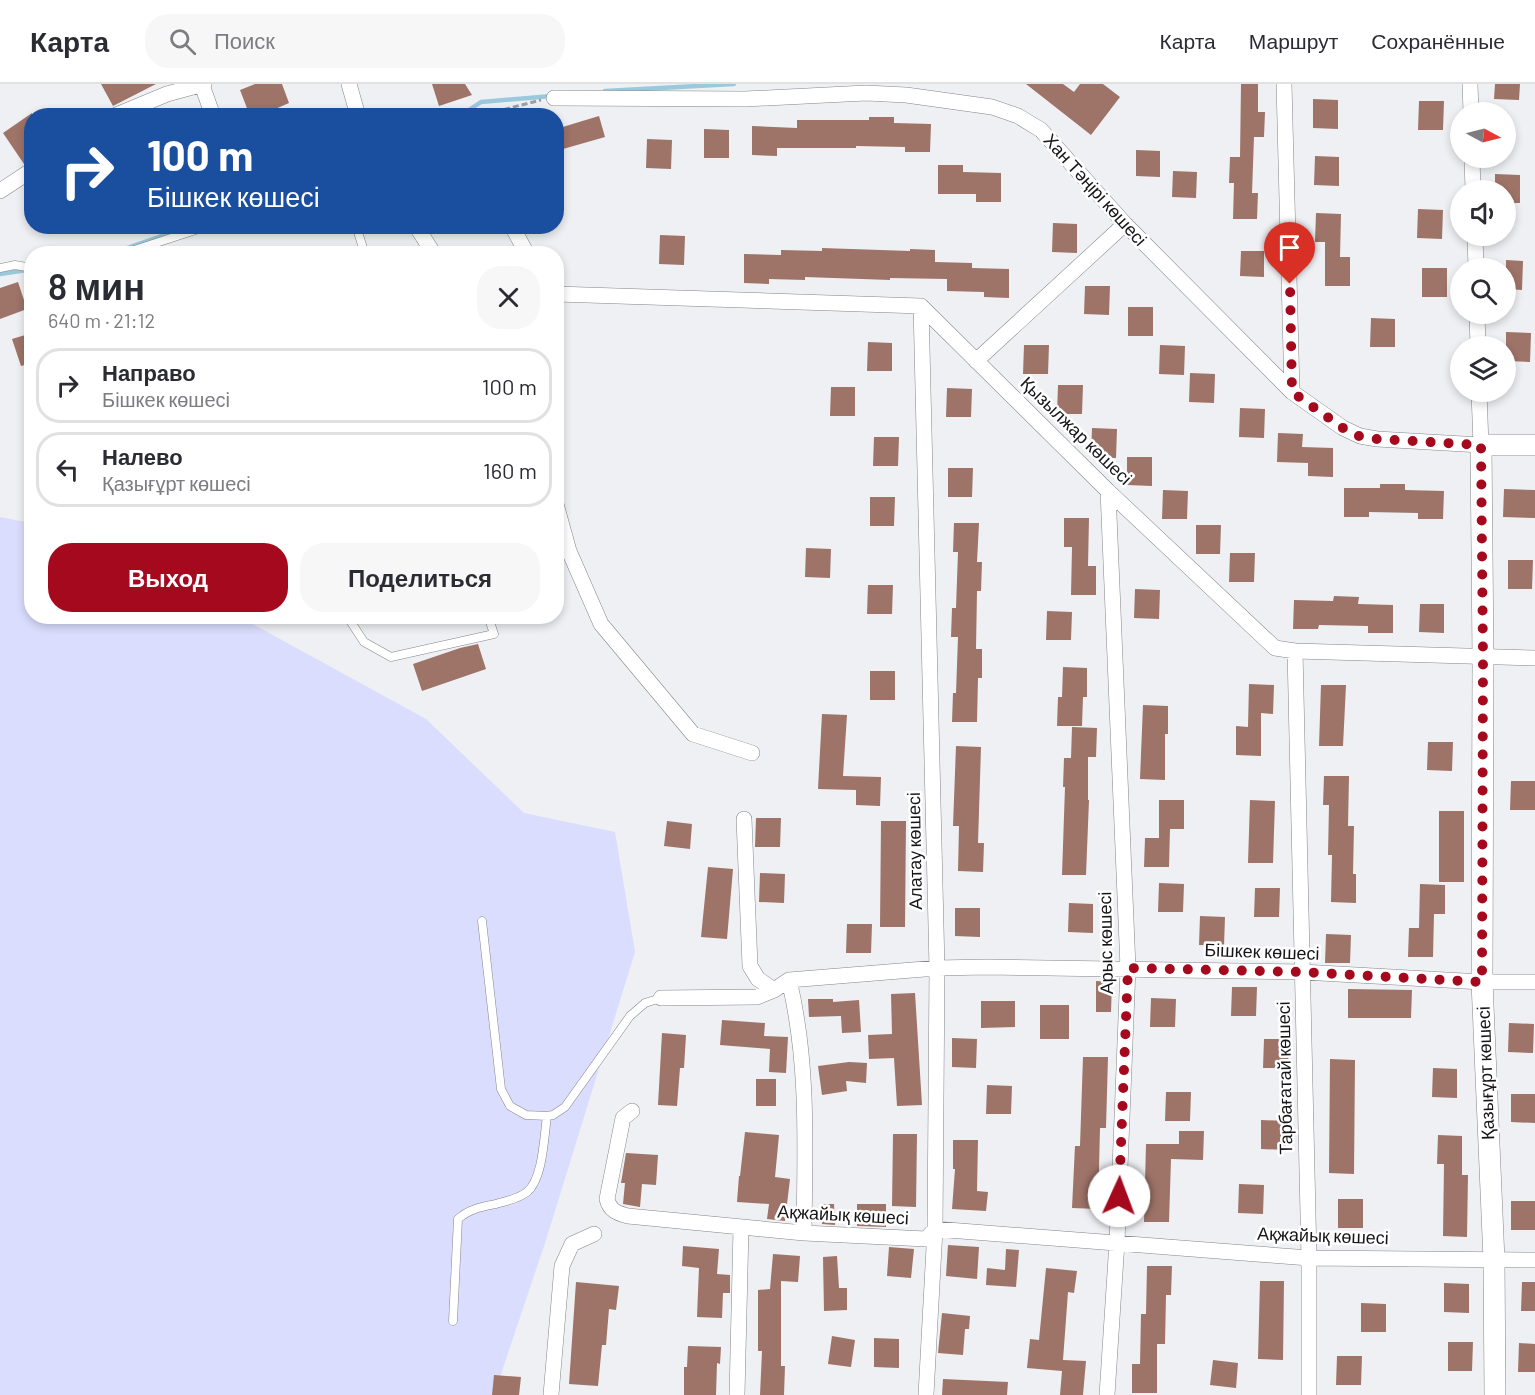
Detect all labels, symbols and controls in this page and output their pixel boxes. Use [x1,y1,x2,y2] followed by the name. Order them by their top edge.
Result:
[145,14,565,68] search box
[30,24,109,58] text: Карта
[166,25,199,58] icon: search
[214,27,275,53] text: Поиск
[1160,28,1216,53] text: Карта
[1249,28,1338,53] text: Маршрут
[1371,28,1505,53] text: Сохранённые
[1450,102,1516,168] north arrow
[1450,102,1516,402] map controls
[147,129,253,179] text: 100 m
[1040,129,1152,250] street label: Хан Тәңірі көшесі
[48,132,126,210] icon: right
[147,180,320,212] text: Бішкек көшесі
[1450,180,1516,246] button: sound
[1264,222,1315,284] pin
[1273,231,1306,264] icon: arrive
[1450,258,1516,324] button: search
[48,264,145,307] text: 8 мин
[477,266,540,329] button: close
[48,308,155,332] text: 640 m · 21:12
[1450,336,1516,402] button: layers
[102,359,196,385] text: Направо
[51,369,84,402] icon: right
[1016,372,1137,489] street label: Қызылжар көшесі
[482,373,537,399] text: 100 m
[102,387,230,411] text: Бішкек көшесі
[102,443,183,469] text: Налево
[51,453,84,486] icon: left
[483,457,537,483] text: 160 m
[102,471,251,495] text: Қазығұрт көшесі
[48,543,288,612] button: Выход
[300,543,540,612] button: Поделиться
[902,792,926,910] street label: Алатау көшесі
[1093,891,1117,995] street label: Арыс көшесі
[1204,938,1320,964] street label: Бішкек көшесі
[1272,1001,1296,1155] street label: Тарбағатай көшесі
[1472,1006,1498,1140] street label: Қазығұрт көшесі
[1087,1164,1151,1228] position arrow
[777,1200,909,1228] street label: Ақжайық көшесі
[1257,1222,1389,1248] street label: Ақжайық көшесі

